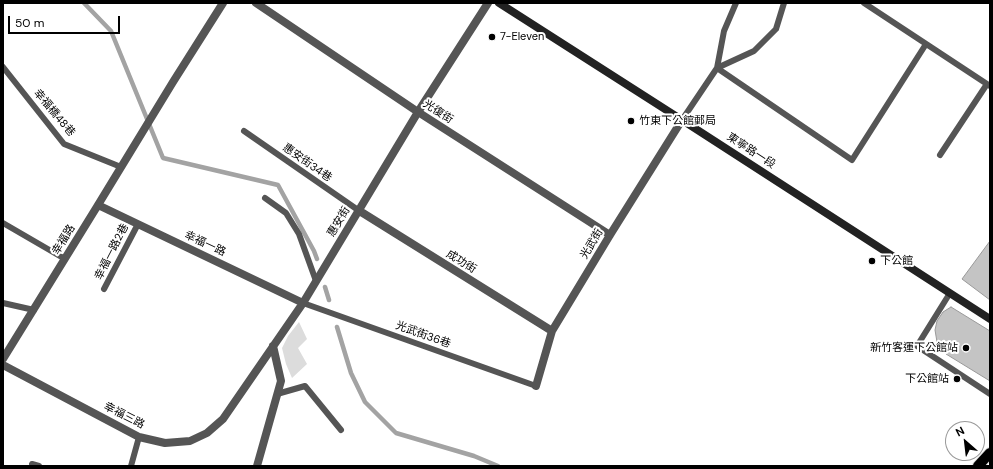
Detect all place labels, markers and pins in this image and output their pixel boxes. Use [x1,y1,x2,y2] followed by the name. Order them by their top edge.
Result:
[500,30,544,44] place label: 7-Eleven
[487,32,497,42] marker: 7-Eleven
[639,114,716,128] place label: 竹東下公館郵局
[626,116,636,126] marker: 竹東下公館郵局
[880,254,913,268] place label: 下公館
[867,256,877,266] marker: 下公館
[870,341,958,355] place label: 新竹客運下公館站
[961,343,971,353] marker: 新竹客運下公館站
[905,372,949,386] place label: 下公館站
[952,374,962,384] marker: 下公館站

